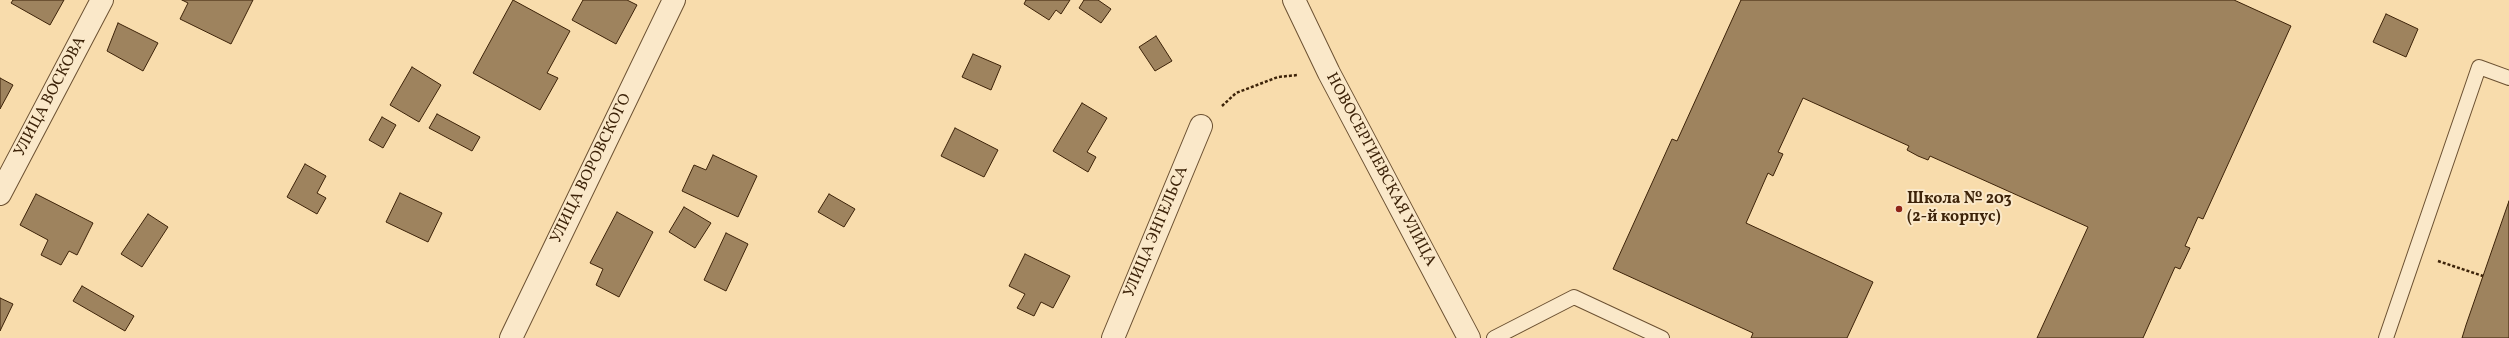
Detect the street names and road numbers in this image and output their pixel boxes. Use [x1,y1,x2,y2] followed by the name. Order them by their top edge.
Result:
[11,34,91,160] street label: УЛИЦА ВОСКОВА
[1321,70,1439,270] street label: НОВОСЕРГИЕВСКАЯ УЛИЦА
[547,91,637,247] street label: УЛИЦА ВОРОВСКОГО
[1121,163,1193,301] street label: УЛИЦА ЭНГЕЛЬСА

